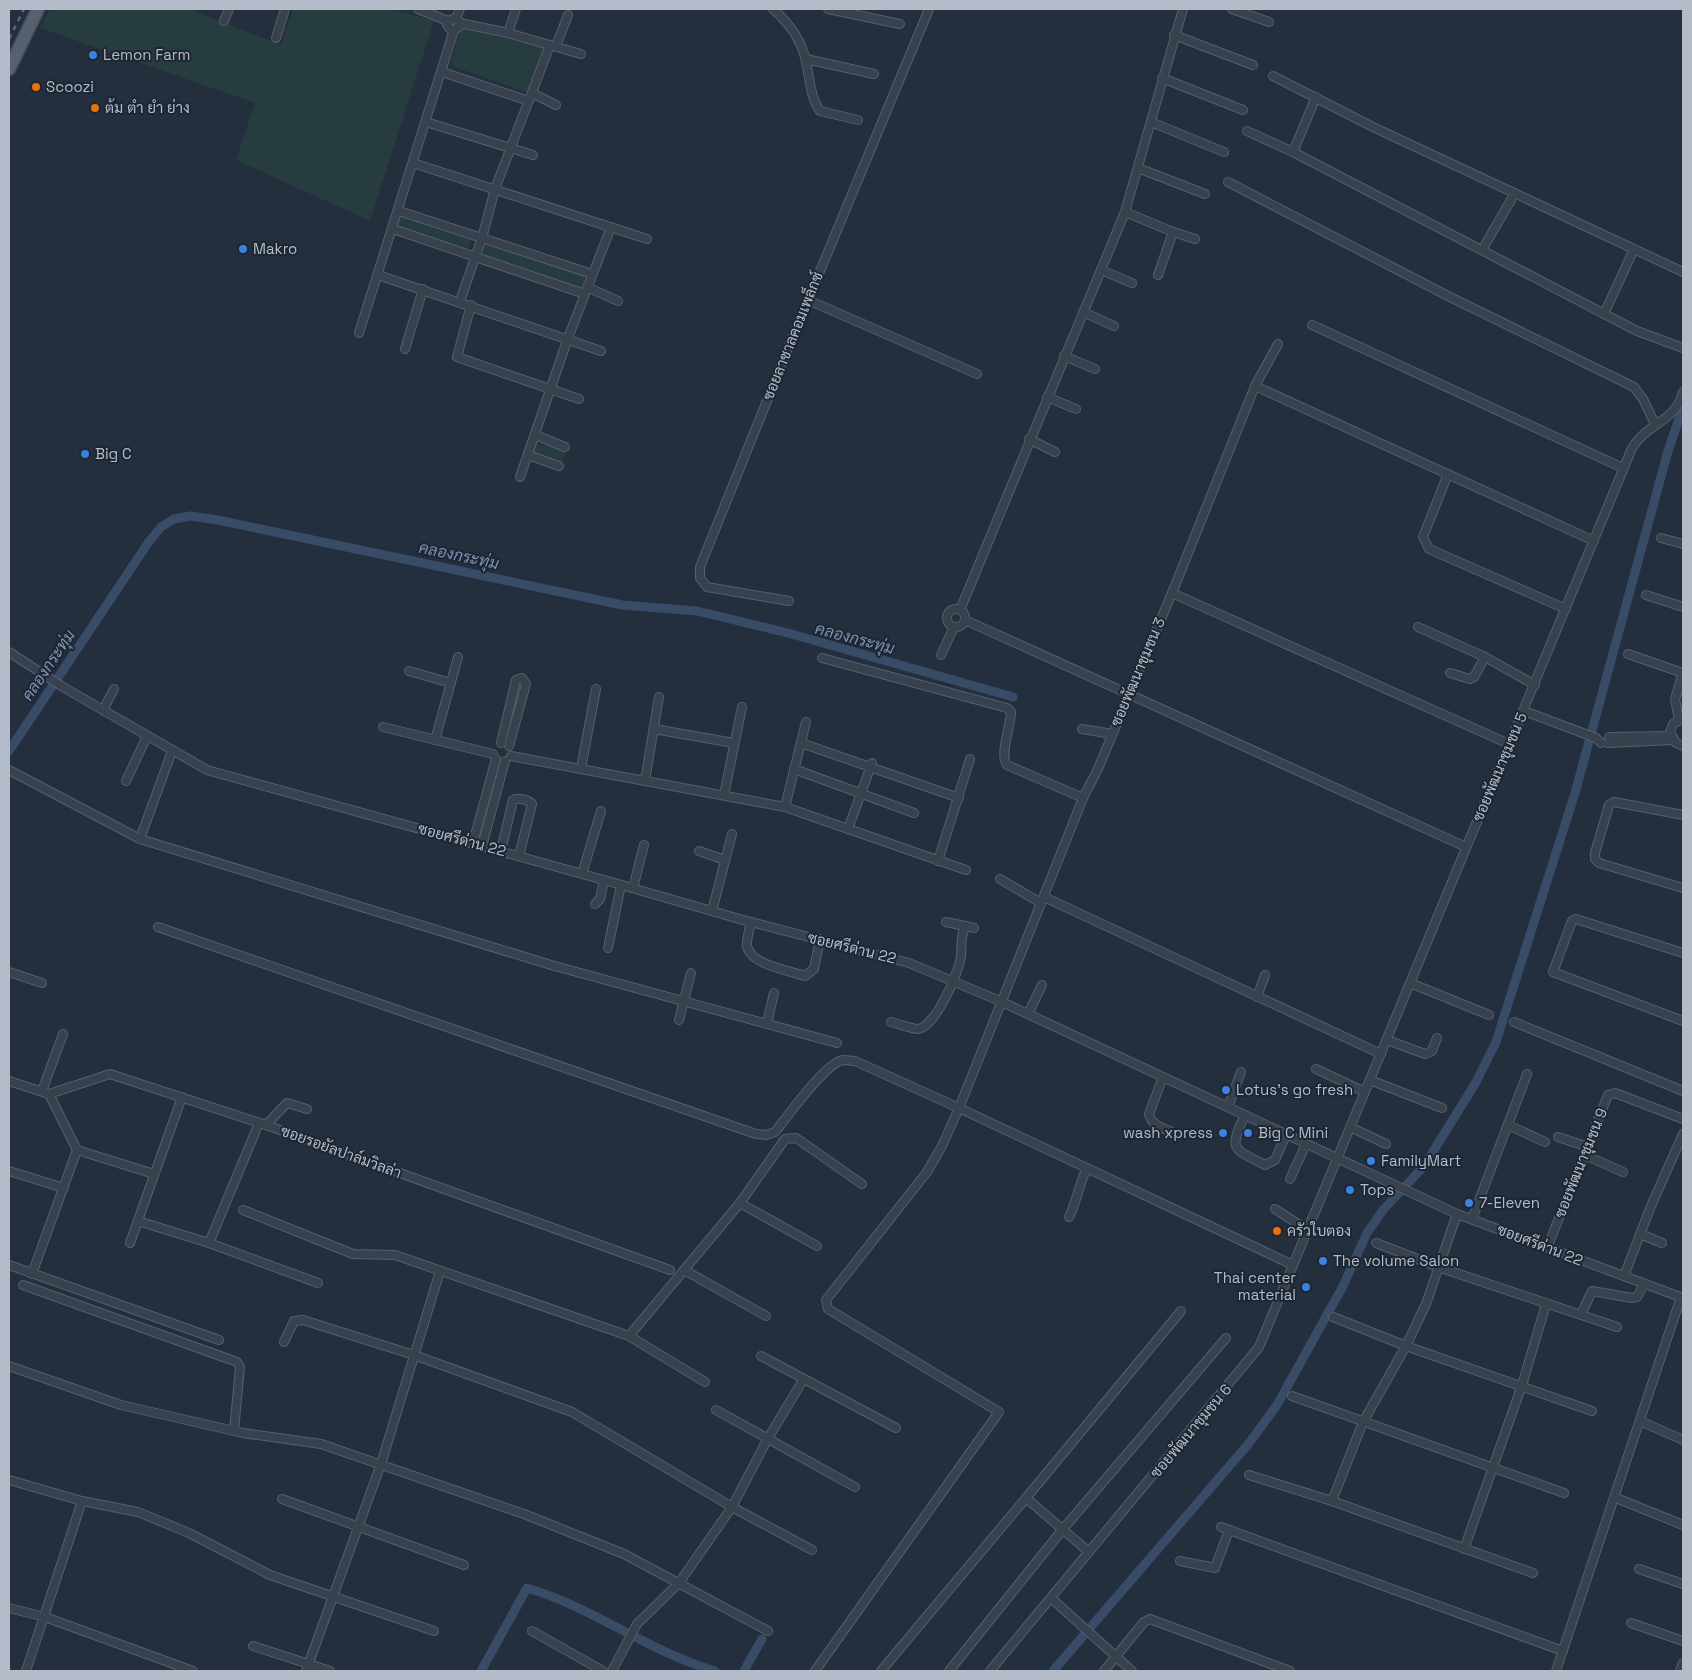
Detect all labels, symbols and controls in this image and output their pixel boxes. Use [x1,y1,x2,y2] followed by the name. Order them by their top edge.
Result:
[103,45,190,64] place label: Lemon Farm
[87,49,99,61] marker: Lemon Farm
[46,77,94,96] place label: Scoozi
[30,81,42,93] marker: Scoozi
[105,98,190,117] place label: ต้ม ตำ ยำ ย่าง
[89,102,101,114] marker: ต้ม ตำ ยำ ย่าง
[253,239,297,258] place label: Makro
[237,243,249,255] marker: Makro
[757,268,827,403] street label: ซอยลาซาลคอมเพล็กซ์
[95,444,132,463] place label: Big C
[79,448,91,460] marker: Big C
[417,537,501,575] water label: คลองกระทุ่ม
[1106,614,1171,730] street label: ซอยพัฒนาชุมชน 3
[813,618,897,660] water label: คลองกระทุ่ม
[17,626,81,705] water label: คลองกระทุ่ม
[1468,709,1533,825] street label: ซอยพัฒนาชุมชน 5
[416,819,508,860] street label: ซอยศรีด่าน 22
[806,927,898,968] street label: ซอยศรีด่าน 22
[1236,1080,1353,1099] place label: Lotus's go fresh
[1220,1084,1232,1096] marker: Lotus's go fresh
[1550,1105,1613,1221] street label: ซอยพัฒนาชุมชน 9
[278,1121,404,1182] street label: ซอยรอยัลปาล์มวิลล่า
[1123,1123,1213,1142] place label: wash xpress
[1258,1123,1328,1142] place label: Big C Mini
[1217,1127,1229,1139] marker: wash xpress
[1242,1127,1254,1139] marker: Big C Mini
[1381,1151,1461,1170] place label: FamilyMart
[1365,1155,1377,1167] marker: FamilyMart
[1360,1180,1394,1199] place label: Tops
[1344,1184,1356,1196] marker: Tops
[1479,1193,1540,1212] place label: 7-Eleven
[1463,1197,1475,1209] marker: 7-Eleven
[1494,1219,1586,1270] street label: ซอยศรีด่าน 22
[1287,1221,1351,1240] place label: ครัวใบตอง
[1271,1225,1283,1237] marker: ครัวใบตอง
[1333,1251,1459,1270] place label: The volume Salon
[1317,1255,1329,1267] marker: The volume Salon
[1214,1268,1296,1304] place label: Thai center material
[1300,1281,1312,1293] marker: Thai center material
[1146,1380,1237,1483] street label: ซอยพัฒนาชุมชน 6

